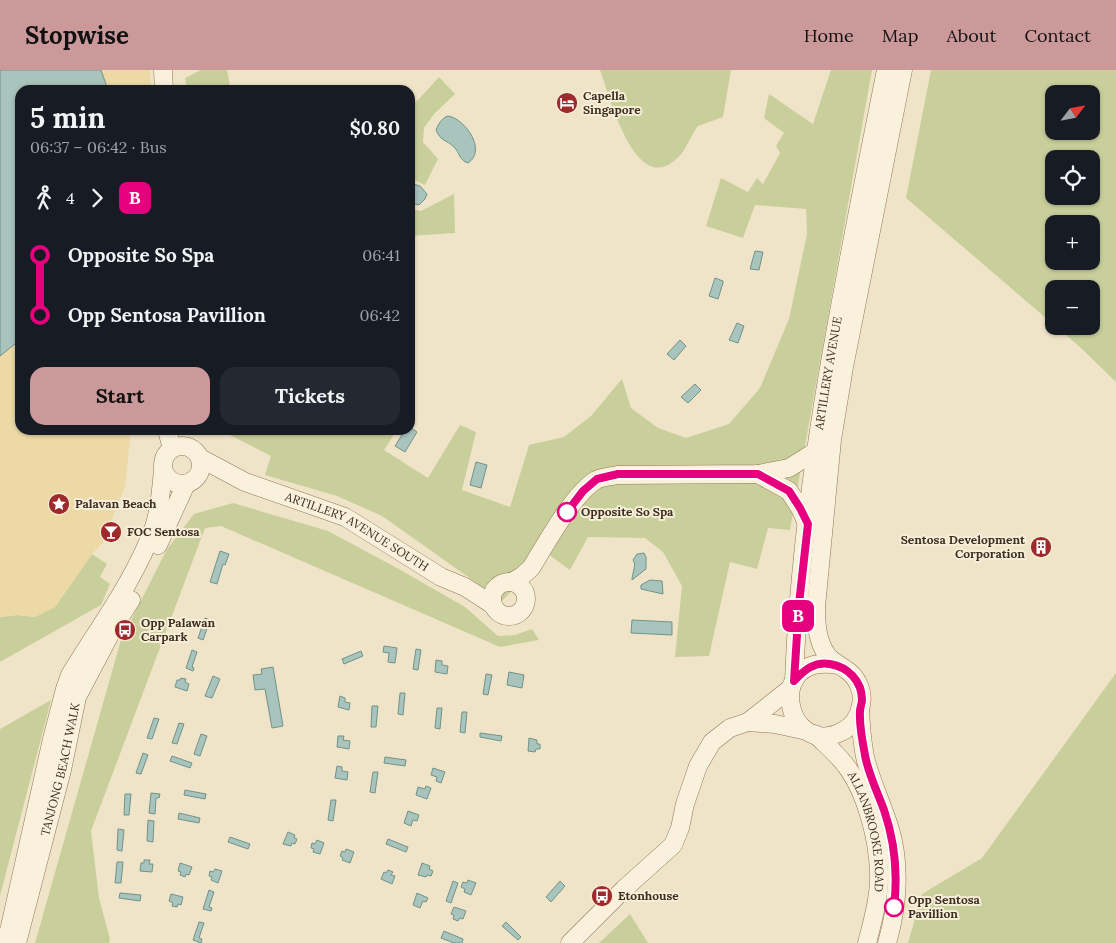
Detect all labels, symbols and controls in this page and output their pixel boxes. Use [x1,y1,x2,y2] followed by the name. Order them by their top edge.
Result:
[25,20,129,51] text: Stopwise
[804,24,854,47] text: Home
[882,24,918,47] text: Map
[946,24,996,47] text: About
[1024,24,1091,47] text: Contact
[1045,85,1100,140] north arrow
[1045,85,1100,335] map controls
[583,88,641,117] place label: Capella Singapore
[555,91,579,115] hotel icon: Capella Singapore
[30,100,105,136] text: 5 min
[350,116,400,140] text: $0.80
[30,137,167,157] text: 06:37 – 06:42 · Bus
[1045,150,1100,205] button: locate
[30,184,58,212] icon: walk
[83,184,111,212] icon: forward
[129,186,141,209] text: B
[66,188,75,208] text: 4
[1045,215,1100,270] button: +
[68,243,214,267] text: Opposite So Spa
[362,245,400,265] text: 06:41
[1045,280,1100,335] button: −
[68,303,266,327] text: Opp Sentosa Pavillion
[360,305,400,325] text: 06:42
[811,315,845,432] street label: ARTILLERY AVENUE
[30,367,210,425] button: Start
[220,367,400,425] button: Tickets
[282,488,431,574] street label: ARTILLERY AVENUE SOUTH
[47,492,71,516] place icon: Palavan Beach
[75,496,157,511] place label: Palavan Beach
[557,502,577,522] marker: Opposite So Spa
[581,504,674,519] place label: Opposite So Spa
[99,520,123,544] bar icon: FOC Sentosa
[127,524,200,539] place label: FOC Sentosa
[901,532,1026,561] place label: Sentosa Development Corporation
[1029,535,1053,559] building icon: Sentosa Development Corporation
[782,600,814,632] line badge: B
[792,604,804,627] text: B
[141,615,216,644] place label: Opp Palawan Carpark
[113,618,137,642] bus stop icon: Opp Palawan Carpark
[37,700,83,838] street label: TANJONG BEACH WALK
[844,768,887,893] street label: ALLANBROOKE ROAD
[590,884,614,908] bus stop icon: Etonhouse
[618,888,679,903] place label: Etonhouse
[908,892,981,921] place label: Opp Sentosa Pavillion
[884,897,904,917] marker: Opp Sentosa Pavillion

